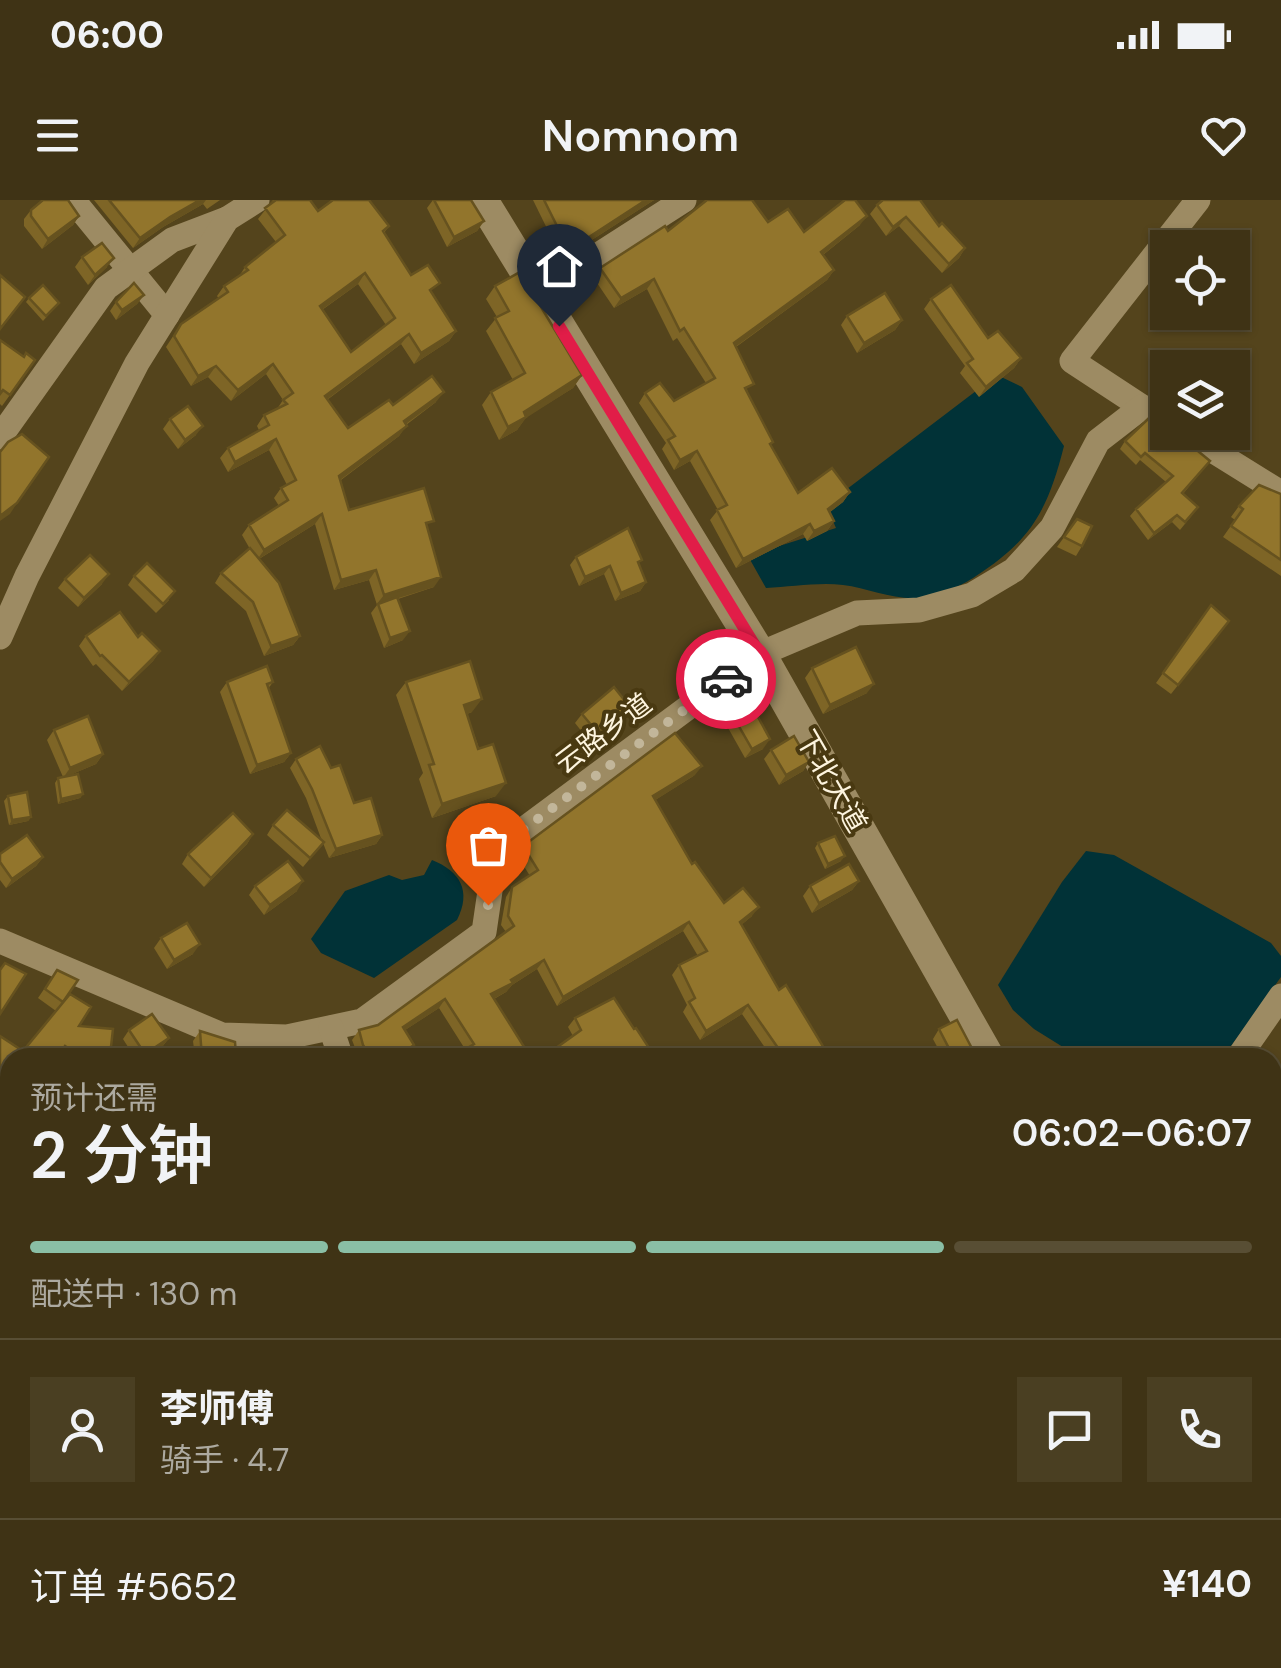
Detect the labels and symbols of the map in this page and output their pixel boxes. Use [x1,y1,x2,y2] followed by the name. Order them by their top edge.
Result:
[517,224,602,327] pin
[676,629,776,729] courier
[547,685,659,782] street label: 云路乡道
[788,723,876,839] street label: 下北大道
[446,803,531,906] pin

